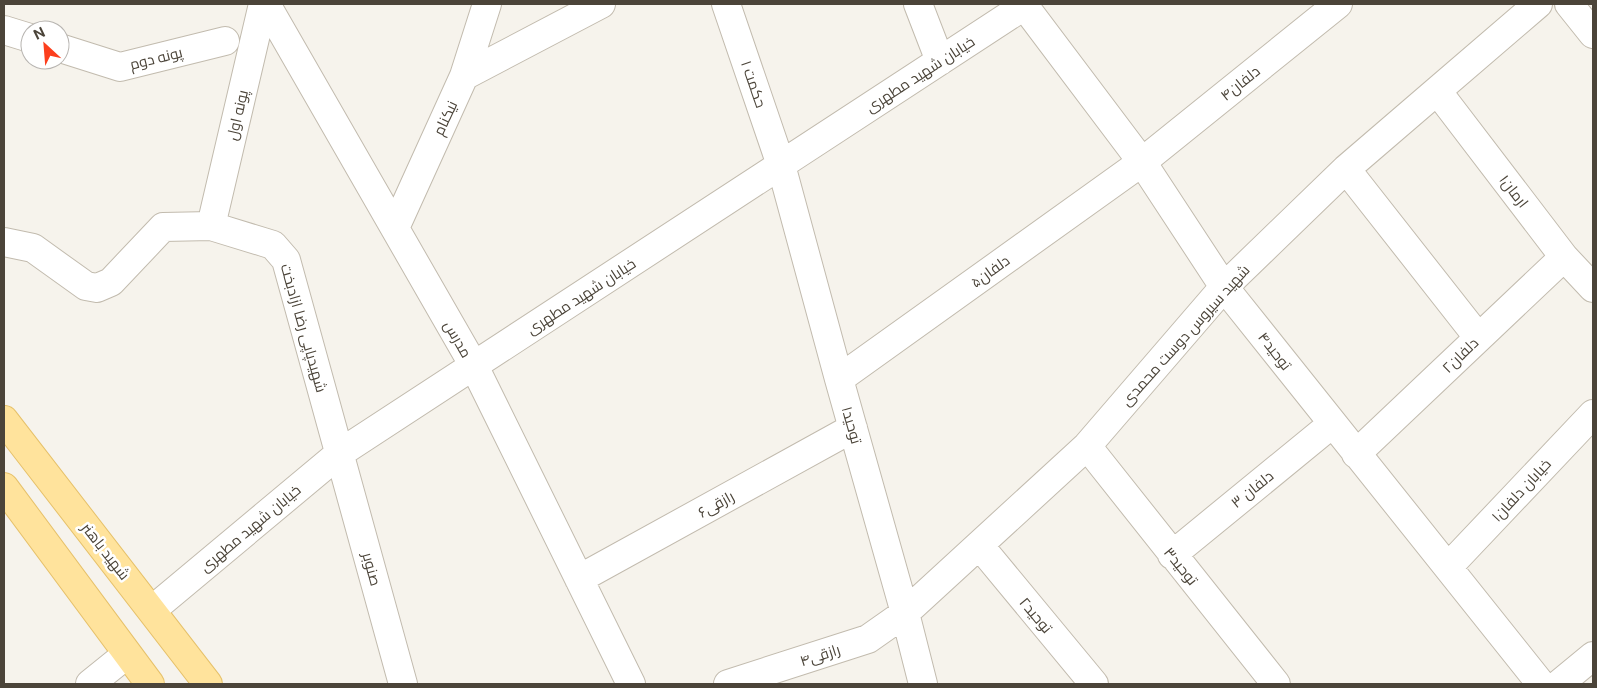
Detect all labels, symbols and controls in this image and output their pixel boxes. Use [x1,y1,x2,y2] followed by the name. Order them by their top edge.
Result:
[20,20,70,70] north arrow
[31,24,48,43] text: N
[862,32,979,117] street label: خیابان شهید مطهری
[128,43,185,75] street label: پونه دوم
[738,58,770,110] street label: حکمت ۱
[1217,62,1264,105] street label: دلفان۴
[223,88,253,142] street label: پونه اول
[430,98,462,139] street label: نیکنام
[1494,171,1532,212] street label: ارمان۱
[967,251,1014,292] street label: دلفان۵
[523,254,640,339] street label: خیابان شهید مطهری
[1117,261,1254,410] street label: شهید سیروس دوست محمدی
[276,262,330,395] street label: شهیدپاپی رضا ازادبخت
[439,318,475,361] street label: مدرس
[1254,329,1295,374] street label: توحید۴
[1439,334,1483,378] street label: دلفان۲
[838,404,865,446] street label: توحید۱
[1488,455,1556,526] street label: خیابان دلفان۱
[1228,467,1278,513] street label: دلفان ۳
[196,481,305,577] street label: خیابان شهید مطهری
[695,487,738,523] street label: رازقی۶
[76,518,134,584] street label: شهید باهنر
[1160,544,1201,589] street label: توحید۳
[358,549,385,588] street label: صنوبر
[1015,594,1056,637] street label: توحید۲
[798,641,843,671] street label: رازقی۴

